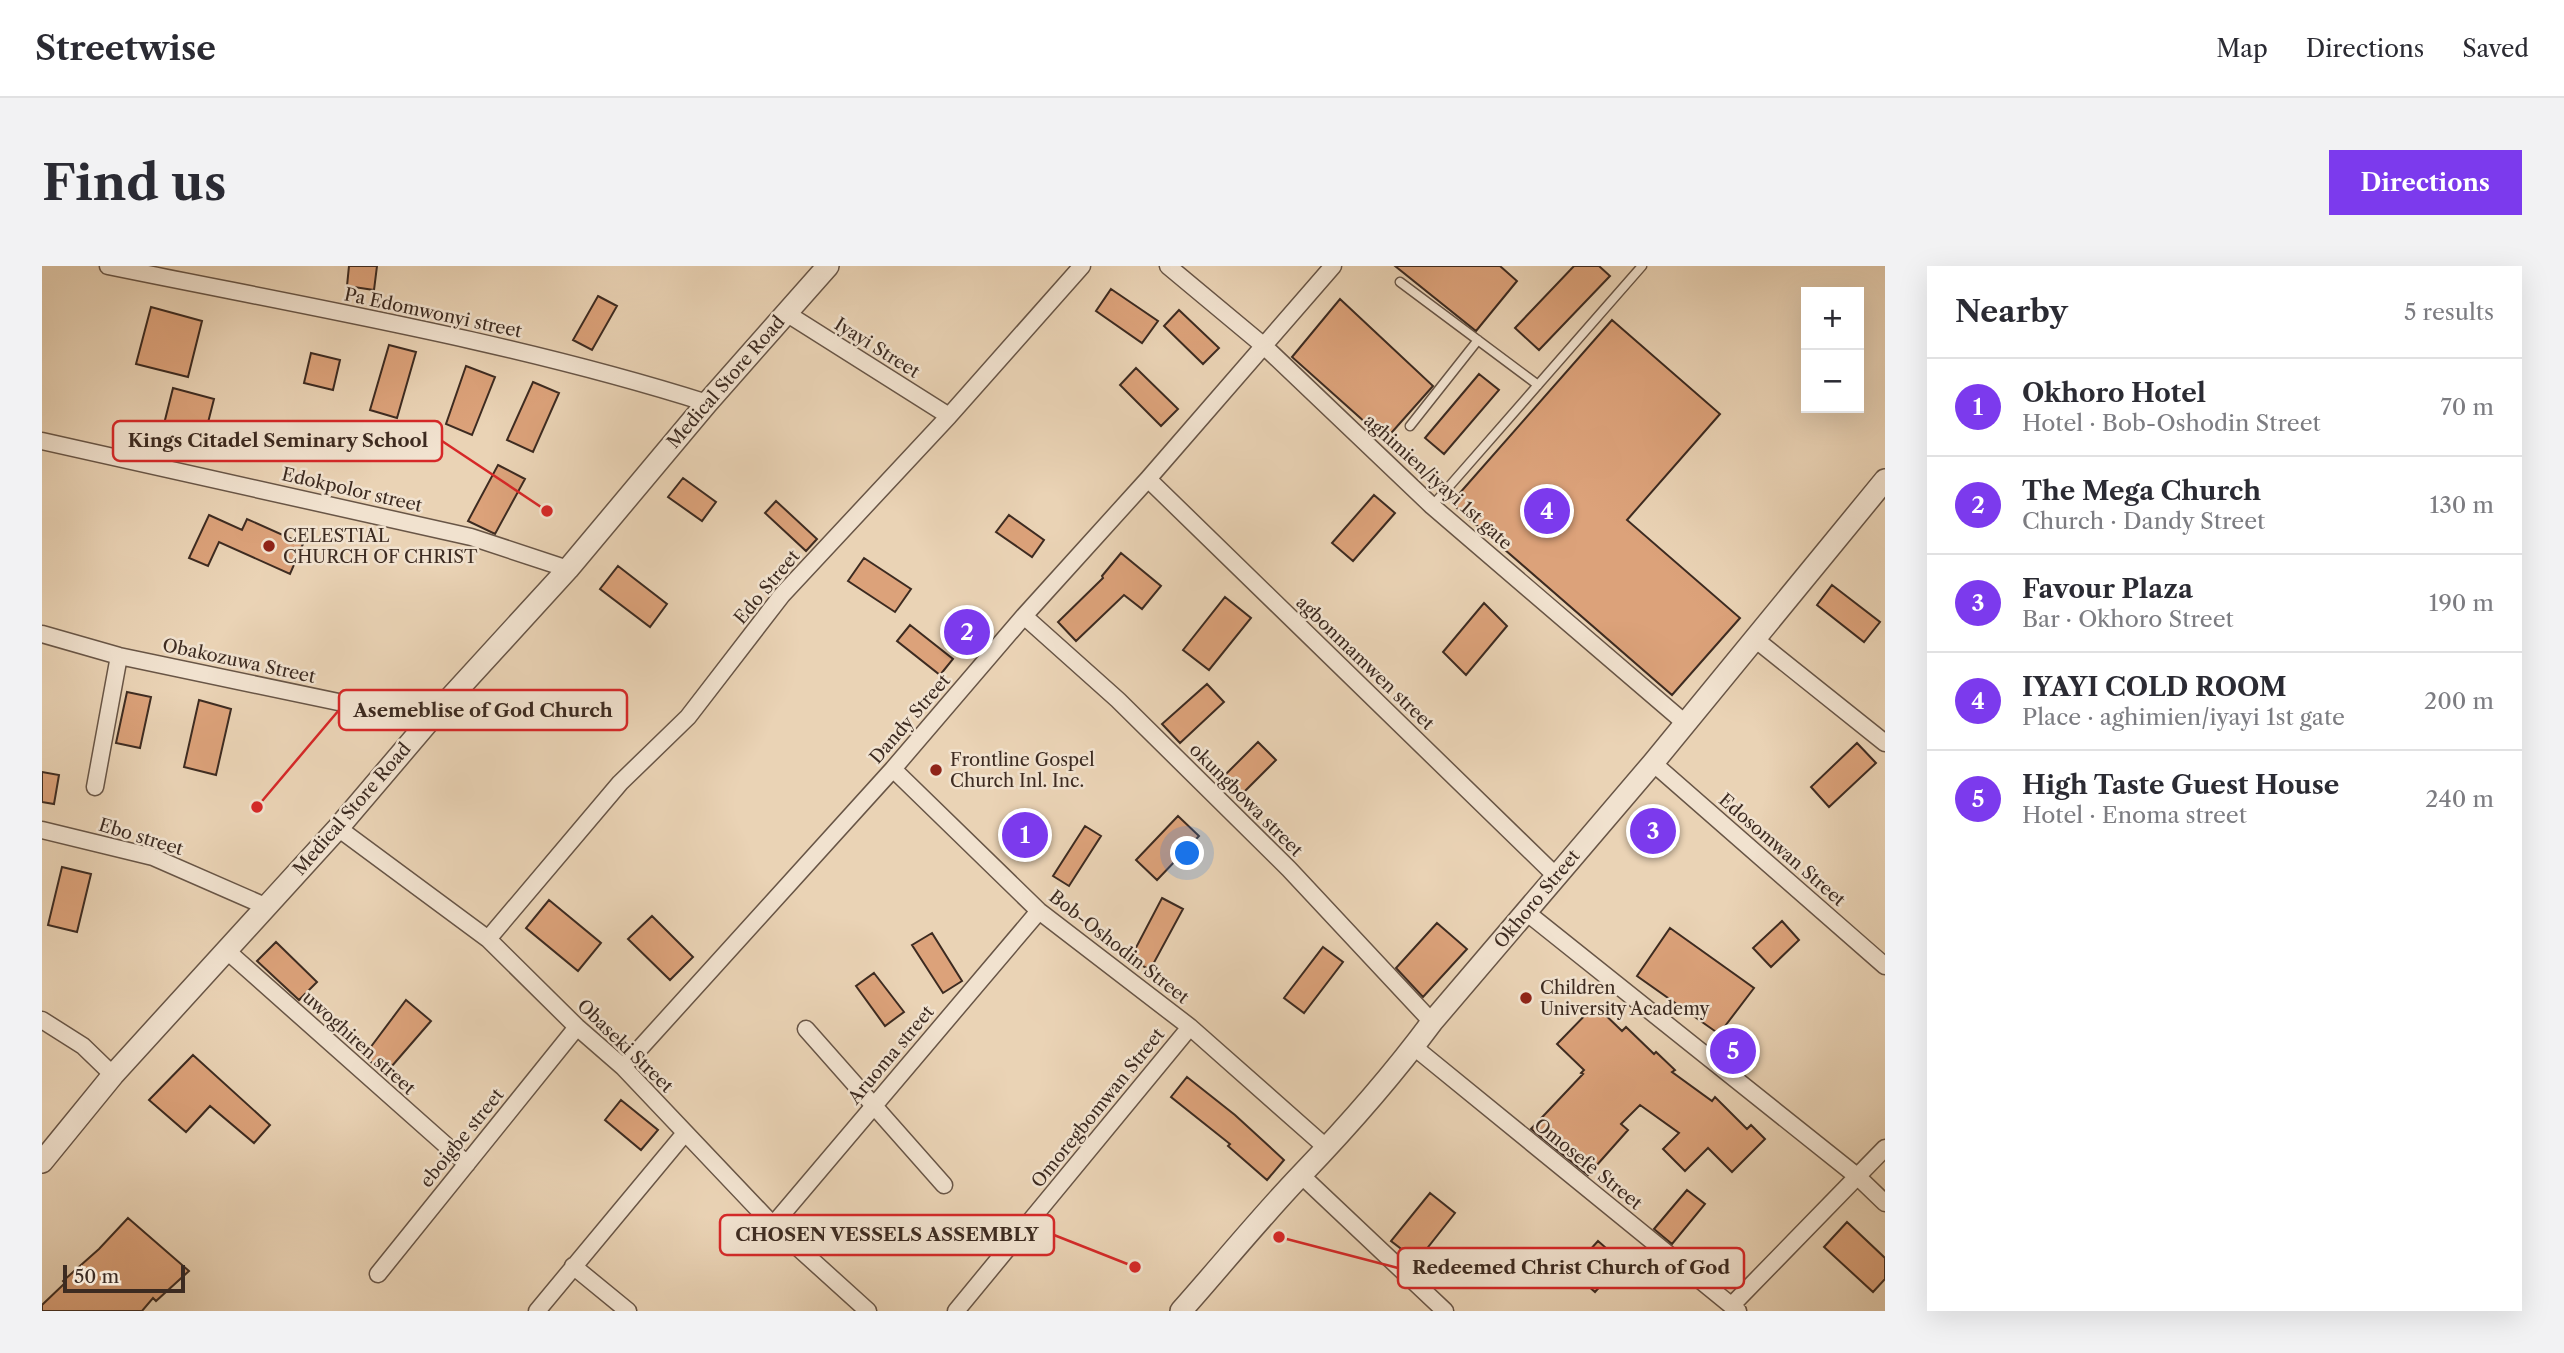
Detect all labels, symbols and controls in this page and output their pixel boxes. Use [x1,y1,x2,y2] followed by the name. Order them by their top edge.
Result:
[35,28,216,69] text: Streetwise
[2216,34,2268,63] text: Map
[2306,34,2424,63] text: Directions
[2462,34,2529,63] text: Saved
[2329,150,2522,215] button: Directions
[42,152,226,213] text: Find us
[342,283,524,343] street label: Pa Edomwonyi street
[1801,287,1864,413] map controls
[1801,287,1864,350] button: +
[1955,293,2068,330] text: Nearby
[2404,298,2494,326] text: 5 results
[662,311,790,453] street label: Medical Store Road
[830,313,924,383] street label: Iyayi Street
[1801,350,1864,413] button: −
[2022,377,2206,409] text: Okhoro Hotel
[1973,393,1983,421] text: 1
[2441,393,2494,421] text: 70 m
[2022,409,2321,437] text: Hotel · Bob-Oshodin Street
[1359,410,1517,554] street label: aghimien/iyayi 1st gate
[113,421,442,461] callout: Kings Citadel Seminary School
[128,429,429,452] text: Kings Citadel Seminary School
[280,463,425,517] street label: Edokpolor street
[2022,475,2261,507] text: The Mega Church
[1524,485,1570,537] pin: 4
[1971,491,1985,519] text: 2
[2430,491,2494,519] text: 130 m
[2022,507,2265,535] text: Church · Dandy Street
[283,525,478,568] place label: CELESTIAL CHURCH OF CHRIST
[261,538,277,554] marker: CELESTIAL CHURCH OF CHRIST
[730,545,805,629] street label: Edo Street
[2022,573,2193,605] text: Favour Plaza
[1972,589,1985,617] text: 3
[2429,589,2494,617] text: 190 m
[1291,591,1439,735] street label: agbonmamwen street
[2022,605,2234,633] text: Bar · Okhoro Street
[944,606,990,658] pin: 2
[161,634,318,688] street label: Obakozuwa Street
[865,669,955,768] street label: Dandy Street
[2022,671,2287,703] text: IYAYI COLD ROOM
[1971,687,1985,715] text: 4
[2424,687,2494,715] text: 200 m
[339,690,627,730] callout: Asemeblise of God Church
[352,699,613,722] text: Asemeblise of God Church
[2022,703,2345,731] text: Place · aghimien/iyayi 1st gate
[288,738,416,880] street label: Medical Store Road
[1185,739,1308,862] street label: okungbowa street
[950,749,1095,792] place label: Frontline Gospel Church Inl. Inc.
[928,762,944,778] marker: Frontline Gospel Church Inl. Inc.
[2022,769,2339,801] text: High Taste Guest House
[1972,785,1984,813] text: 5
[2425,785,2494,813] text: 240 m
[1714,789,1850,911] street label: Edosomwan Street
[2022,801,2247,829] text: Hotel · Enoma street
[1630,805,1676,857] pin: 3
[1002,809,1048,861] pin: 1
[96,814,186,860] street label: Ebo street
[1170,836,1204,870] your location
[1489,845,1585,953] street label: Okhoro Street
[1045,886,1194,1009] street label: Bob-Oshodin Street
[1540,977,1710,1020] place label: Children University Academy
[298,987,420,1100] street label: uwoghiren street
[1518,990,1534,1006] marker: Children University Academy
[572,995,678,1098] street label: Obaseki Street
[843,1001,939,1110] street label: Aruoma street
[1027,1023,1170,1192] street label: Omoregbomwan Street
[1710,1025,1756,1077] pin: 5
[415,1084,509,1192] street label: eboigbe street
[1529,1114,1647,1215] street label: Omosefe Street
[720,1215,1054,1255] callout: CHOSEN VESSELS ASSEMBLY
[735,1223,1040,1246] text: CHOSEN VESSELS ASSEMBLY
[1398,1248,1744,1288] callout: Redeemed Christ Church of God
[1412,1256,1730,1279] text: Redeemed Christ Church of God
[63,1262,186,1294] scale bar
[74,1265,119,1288] text: 50 m

